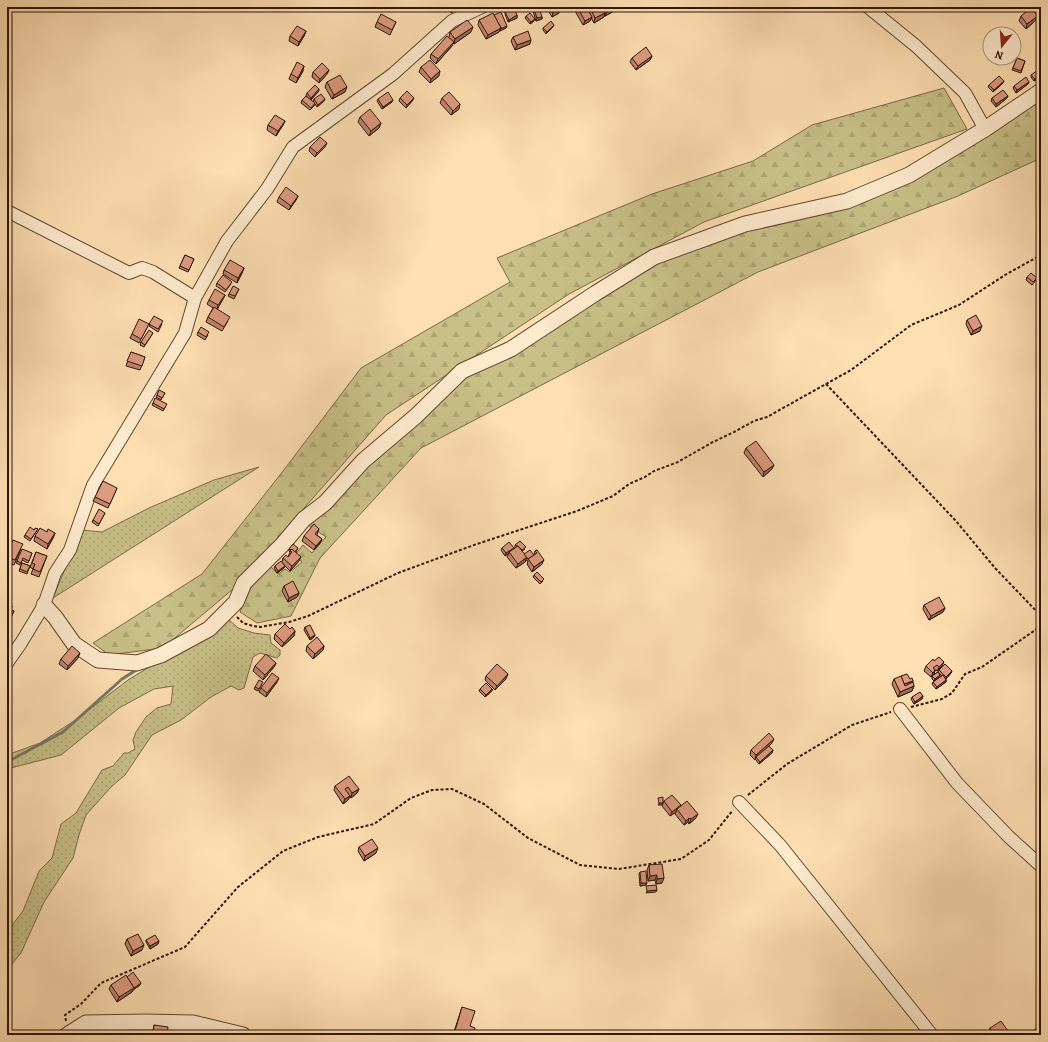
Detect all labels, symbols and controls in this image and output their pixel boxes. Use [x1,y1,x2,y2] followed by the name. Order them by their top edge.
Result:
[982,26,1022,66] north arrow
[993,47,1005,63] text: N

